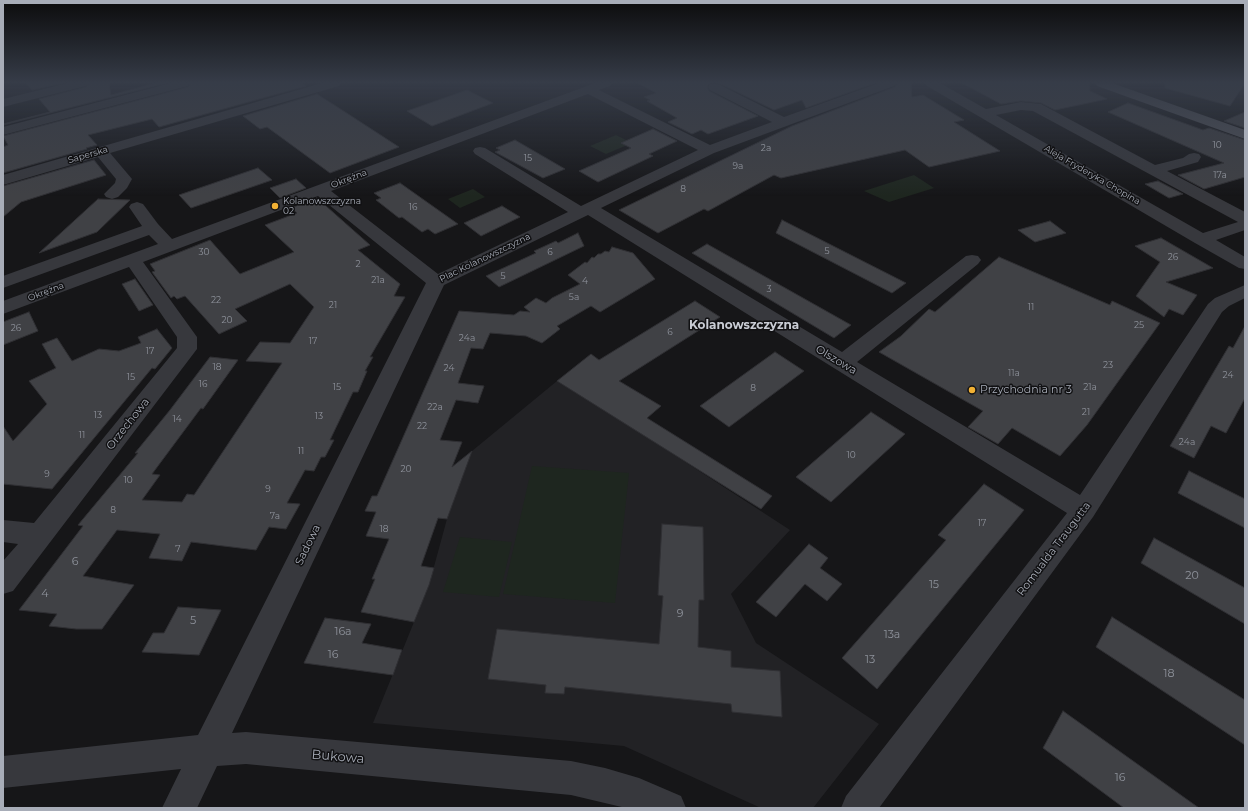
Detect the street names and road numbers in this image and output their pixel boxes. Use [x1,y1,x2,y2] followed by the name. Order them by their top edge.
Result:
[1042,143,1142,207] street label: Aleja Fryderyka Chopina
[67,144,109,166] street label: Saperska
[329,167,369,191] street label: Okrężna
[438,231,532,285] street label: Plac Kolanowszczyzna
[26,280,66,304] street label: Okrężna
[813,343,859,377] street label: Olszowa
[104,395,152,453] street label: Orzechowa
[1014,499,1094,599] street label: Romualda Traugutta
[293,523,323,567] street label: Sadowa
[311,747,365,767] street label: Bukowa

